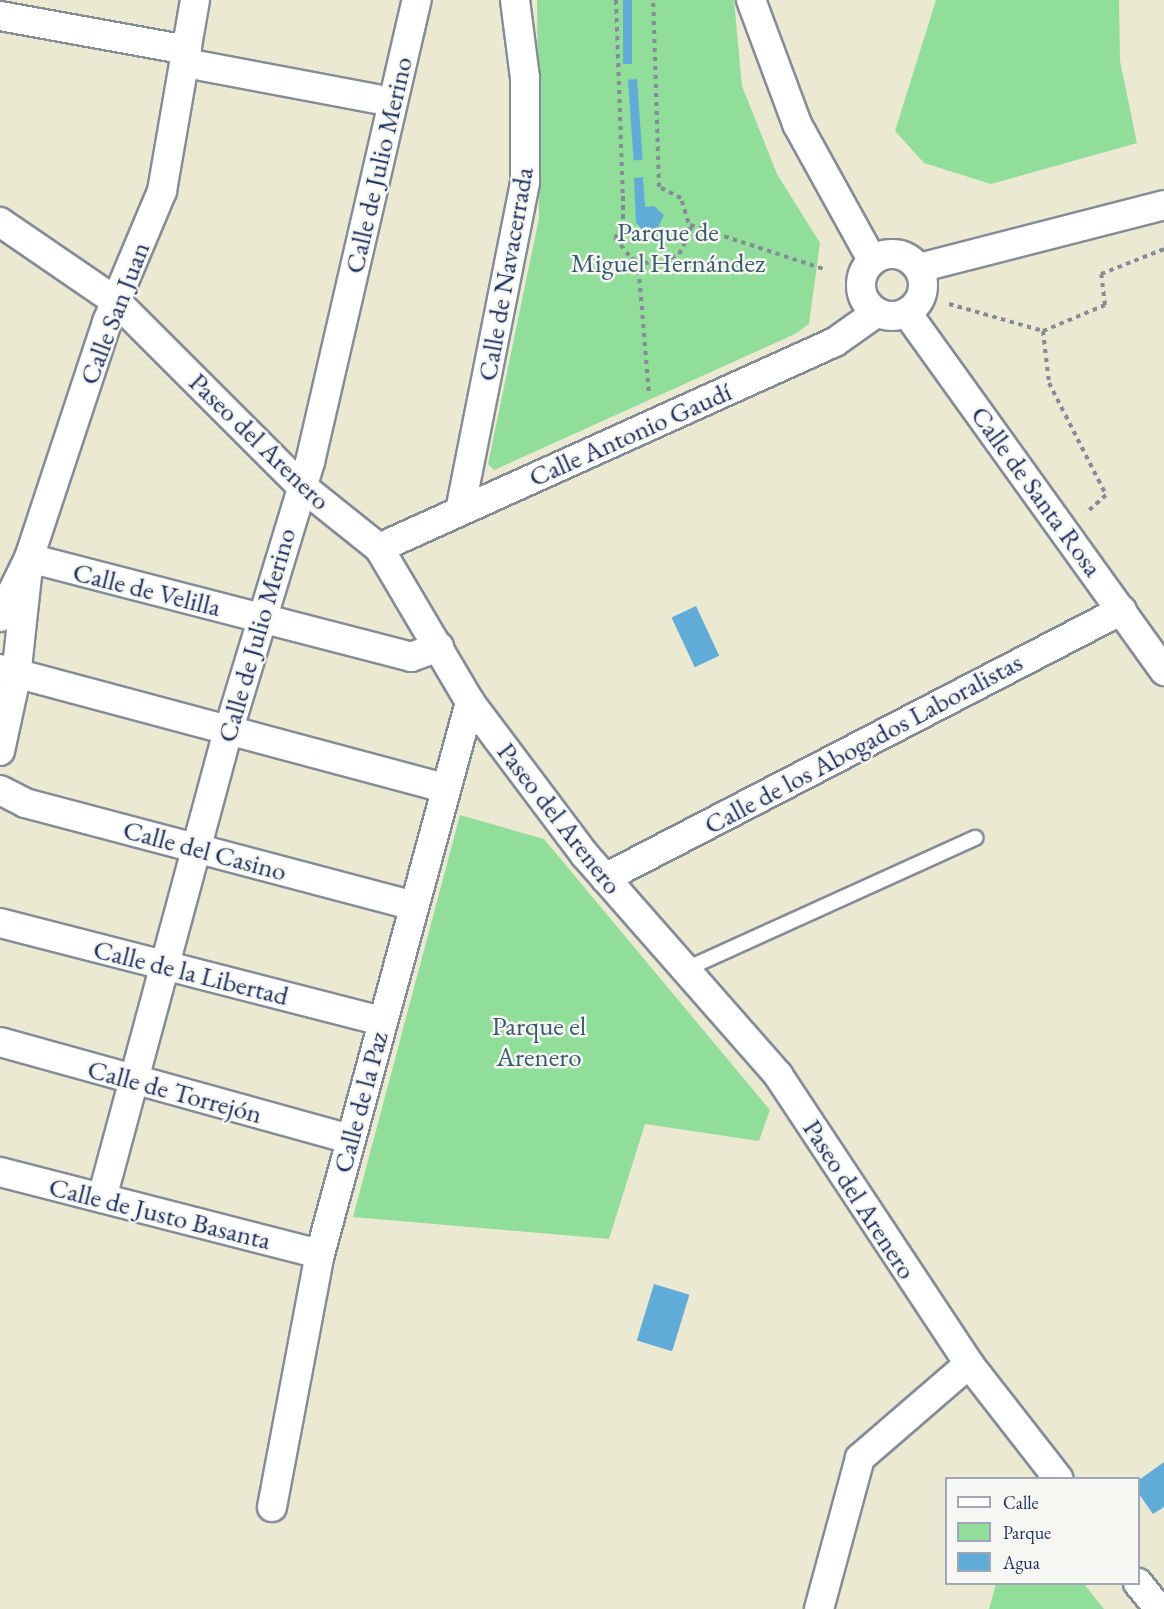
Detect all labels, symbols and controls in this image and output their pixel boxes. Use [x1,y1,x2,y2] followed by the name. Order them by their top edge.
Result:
[337,54,419,276] street label: Calle de Julio Merino
[470,165,540,383] street label: Calle de Navacerrada
[571,215,765,278] park label: Parque de Miguel Hernández
[72,237,156,389] street label: Calle San Juan
[183,366,337,516] street label: Paseo del Arenero
[524,375,736,493] street label: Calle Antonio Gaudí
[964,399,1110,583] street label: Calle de Santa Rosa
[210,524,302,746] street label: Calle de Julio Merino
[70,555,224,623] street label: Calle de Velilla
[698,645,1028,841] street label: Calle de los Abogados Laboralistas
[491,736,629,900] street label: Paseo del Arenero
[120,813,290,887] street label: Calle del Casino
[90,932,292,1012] street label: Calle de la Libertad
[492,1009,586,1072] park label: Parque el Arenero
[326,1028,394,1176] street label: Calle de la Paz
[84,1052,266,1130] street label: Calle de Torrejón
[796,1113,924,1285] street label: Paseo del Arenero
[46,1170,274,1256] street label: Calle de Justo Basanta
[945,1477,1140,1585] legend
[1003,1491,1039,1514] text: Calle
[1003,1521,1051,1544] text: Parque
[1003,1551,1040,1574] text: Agua

